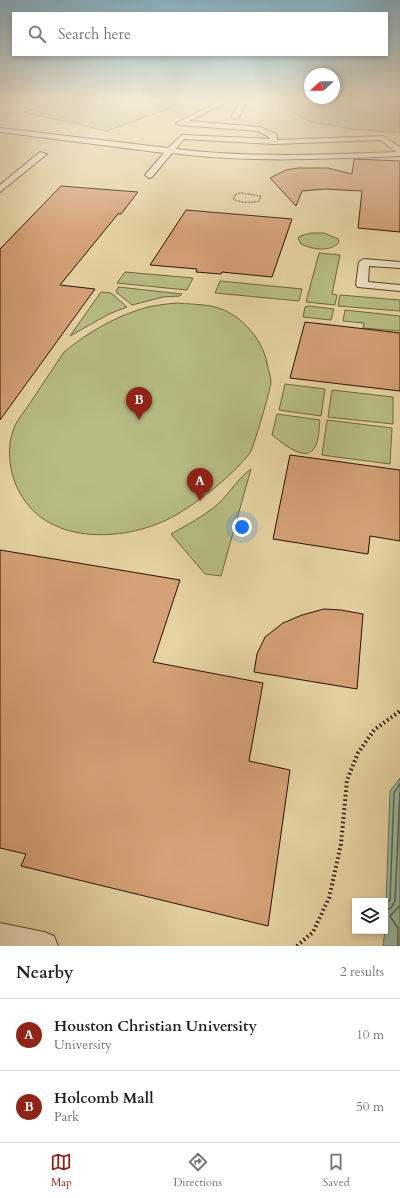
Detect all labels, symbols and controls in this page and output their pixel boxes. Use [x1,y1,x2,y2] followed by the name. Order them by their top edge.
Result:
[12,12,388,56] search box
[26,23,48,45] icon: search
[58,24,131,44] text: Search here
[304,68,340,104] north arrow
[126,387,152,420] pin: B
[187,468,213,501] pin: A
[232,517,252,537] your location
[352,898,388,934] map controls
[352,898,388,934] button: layers
[16,961,73,984] text: Nearby
[340,963,384,981] text: 2 results
[54,1016,257,1036] text: Houston Christian University
[24,1026,34,1044] text: A
[356,1026,384,1044] text: 10 m
[54,1036,112,1054] text: University
[54,1088,154,1108] text: Holcomb Mall
[24,1098,34,1116] text: B
[356,1098,384,1116] text: 50 m
[54,1108,79,1126] text: Park
[50,1151,72,1190] tab: Map
[173,1151,222,1190] tab: Directions
[323,1151,350,1190] tab: Saved

